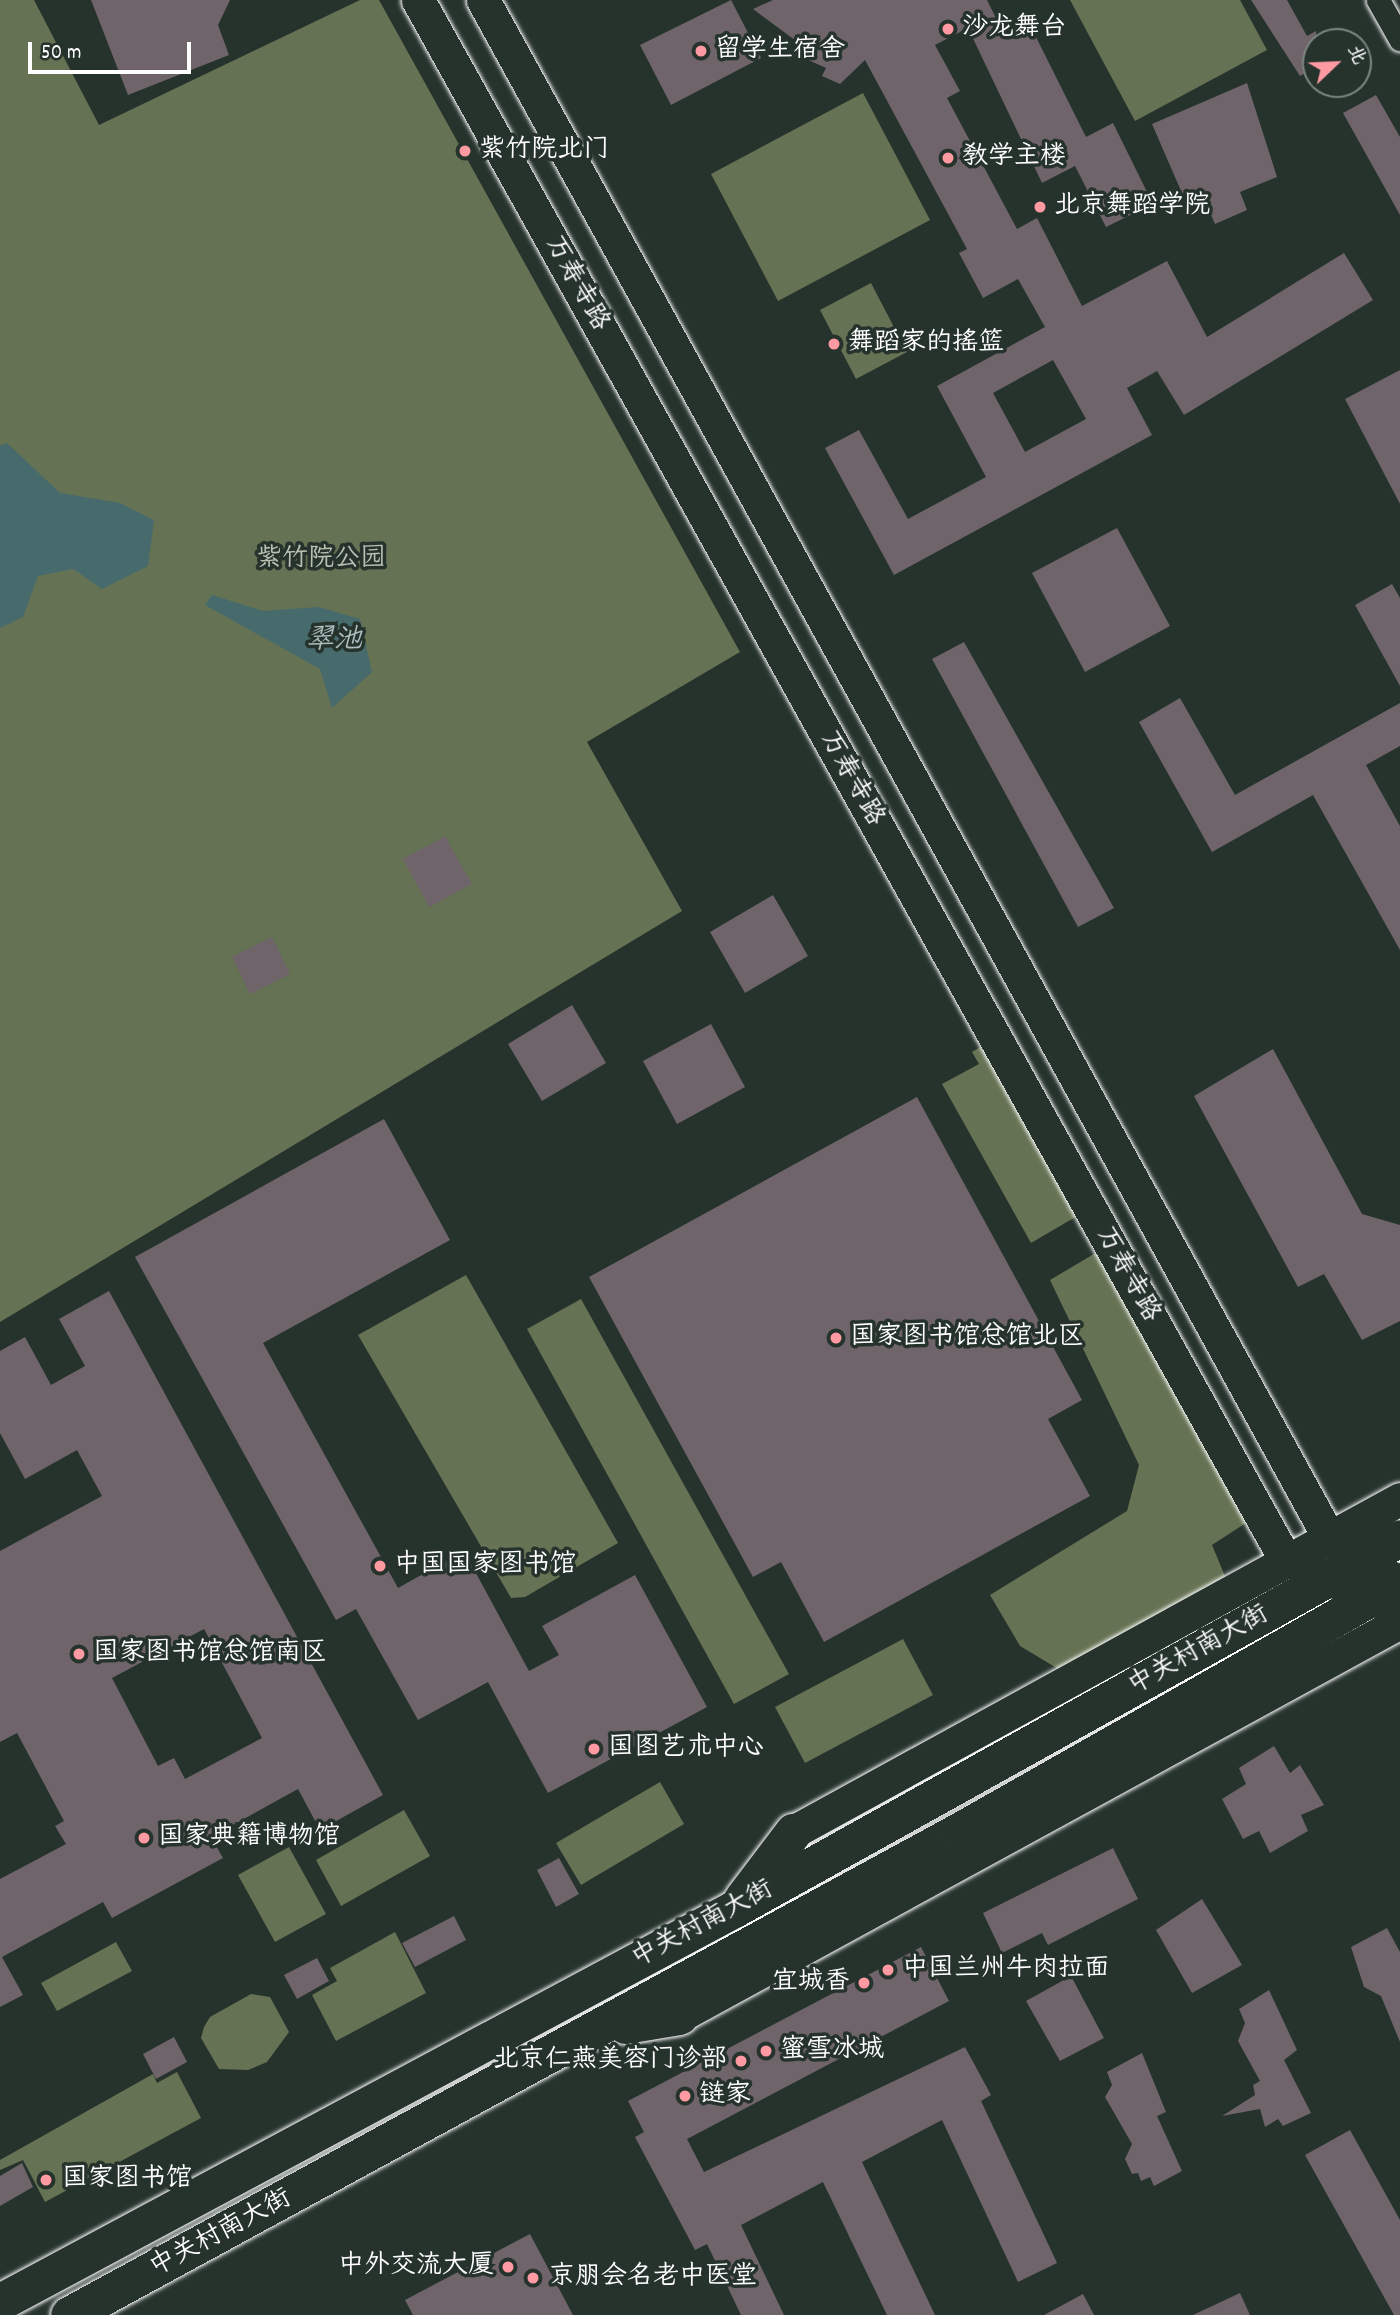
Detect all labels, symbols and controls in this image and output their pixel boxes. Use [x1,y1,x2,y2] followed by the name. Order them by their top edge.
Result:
[962,13,1066,45] place label: 沙龙舞台
[940,21,956,37] marker: 沙龙舞台
[32,28,194,72] scale bar
[1302,28,1372,98] north arrow
[715,35,845,67] place label: 留学生宿舍
[41,39,81,69] text: 50 m
[1339,41,1371,69] text: 北
[693,43,709,59] marker: 留学生宿舍
[479,135,609,167] place label: 紫竹院北门
[962,142,1066,174] place label: 教学主楼
[457,143,473,159] marker: 紫竹院北门
[940,150,956,166] marker: 教学主楼
[1054,191,1210,223] place label: 北京舞蹈学院
[1032,199,1048,215] marker: 北京舞蹈学院
[537,231,615,337] street label: 万寿寺路
[848,328,1004,360] place label: 舞蹈家的摇篮
[826,336,842,352] marker: 舞蹈家的摇篮
[256,544,386,576] park label: 紫竹院公园
[306,625,362,659] water label: 翠池
[812,726,890,832] street label: 万寿寺路
[1088,1222,1166,1328] street label: 万寿寺路
[850,1322,1084,1354] place label: 国家图书馆总馆北区
[828,1330,844,1346] marker: 国家图书馆总馆北区
[394,1550,576,1582] place label: 中国国家图书馆
[372,1558,388,1574] marker: 中国国家图书馆
[1123,1600,1275,1702] street label: 中关村南大街
[93,1638,327,1670] place label: 国家图书馆总馆南区
[71,1646,87,1662] marker: 国家图书馆总馆南区
[608,1733,764,1765] place label: 国图艺术中心
[586,1741,602,1757] marker: 国图艺术中心
[158,1822,340,1854] place label: 国家典籍博物馆
[136,1830,152,1846] marker: 国家典籍博物馆
[627,1875,779,1975] street label: 中关村南大街
[902,1954,1110,1986] place label: 中国兰州牛肉拉面
[880,1962,896,1978] marker: 中国兰州牛肉拉面
[772,1967,850,1999] place label: 宜城香
[856,1975,872,1991] marker: 宜城香
[780,2035,884,2067] place label: 蜜雪冰城
[758,2043,774,2059] marker: 蜜雪冰城
[493,2045,727,2077] place label: 北京仁燕美容门诊部
[733,2053,749,2069] marker: 北京仁燕美容门诊部
[699,2080,751,2112] place label: 链家
[677,2088,693,2104] marker: 链家
[62,2164,192,2196] place label: 国家图书馆
[36,2170,56,2190] marker: 国家图书馆
[145,2184,297,2284] street label: 中关村南大街
[338,2251,494,2283] place label: 中外交流大厦
[500,2259,516,2275] marker: 中外交流大厦
[549,2262,757,2294] place label: 京朋会名老中医堂
[523,2268,543,2288] marker: 京朋会名老中医堂

